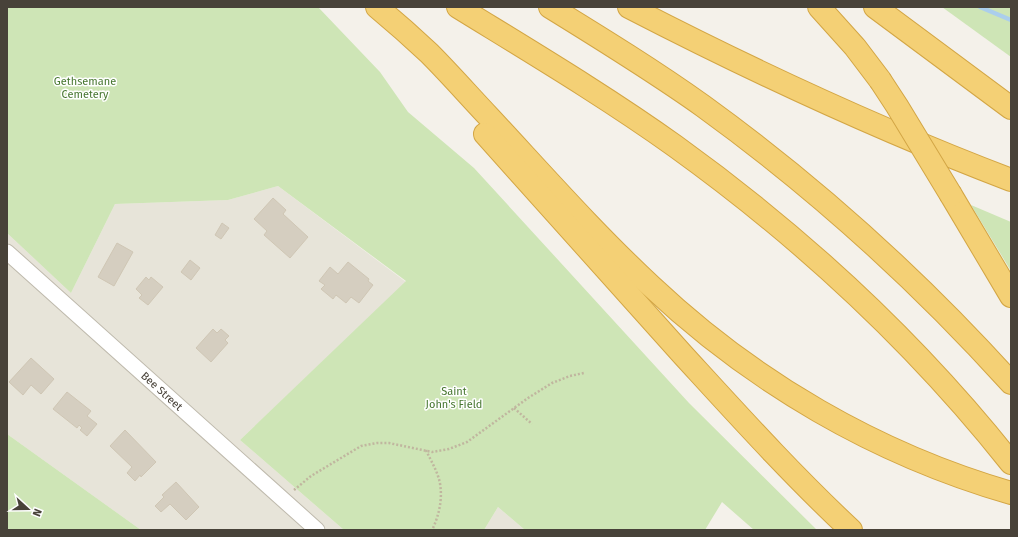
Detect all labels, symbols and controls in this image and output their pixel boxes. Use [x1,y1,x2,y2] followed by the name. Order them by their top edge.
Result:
[54,75,116,101] park label: Gethsemane Cemetery
[138,369,185,413] street label: Bee Street
[426,385,482,411] park label: Saint John's Field
[8,489,48,529] north arrow
[29,507,44,518] text: N

